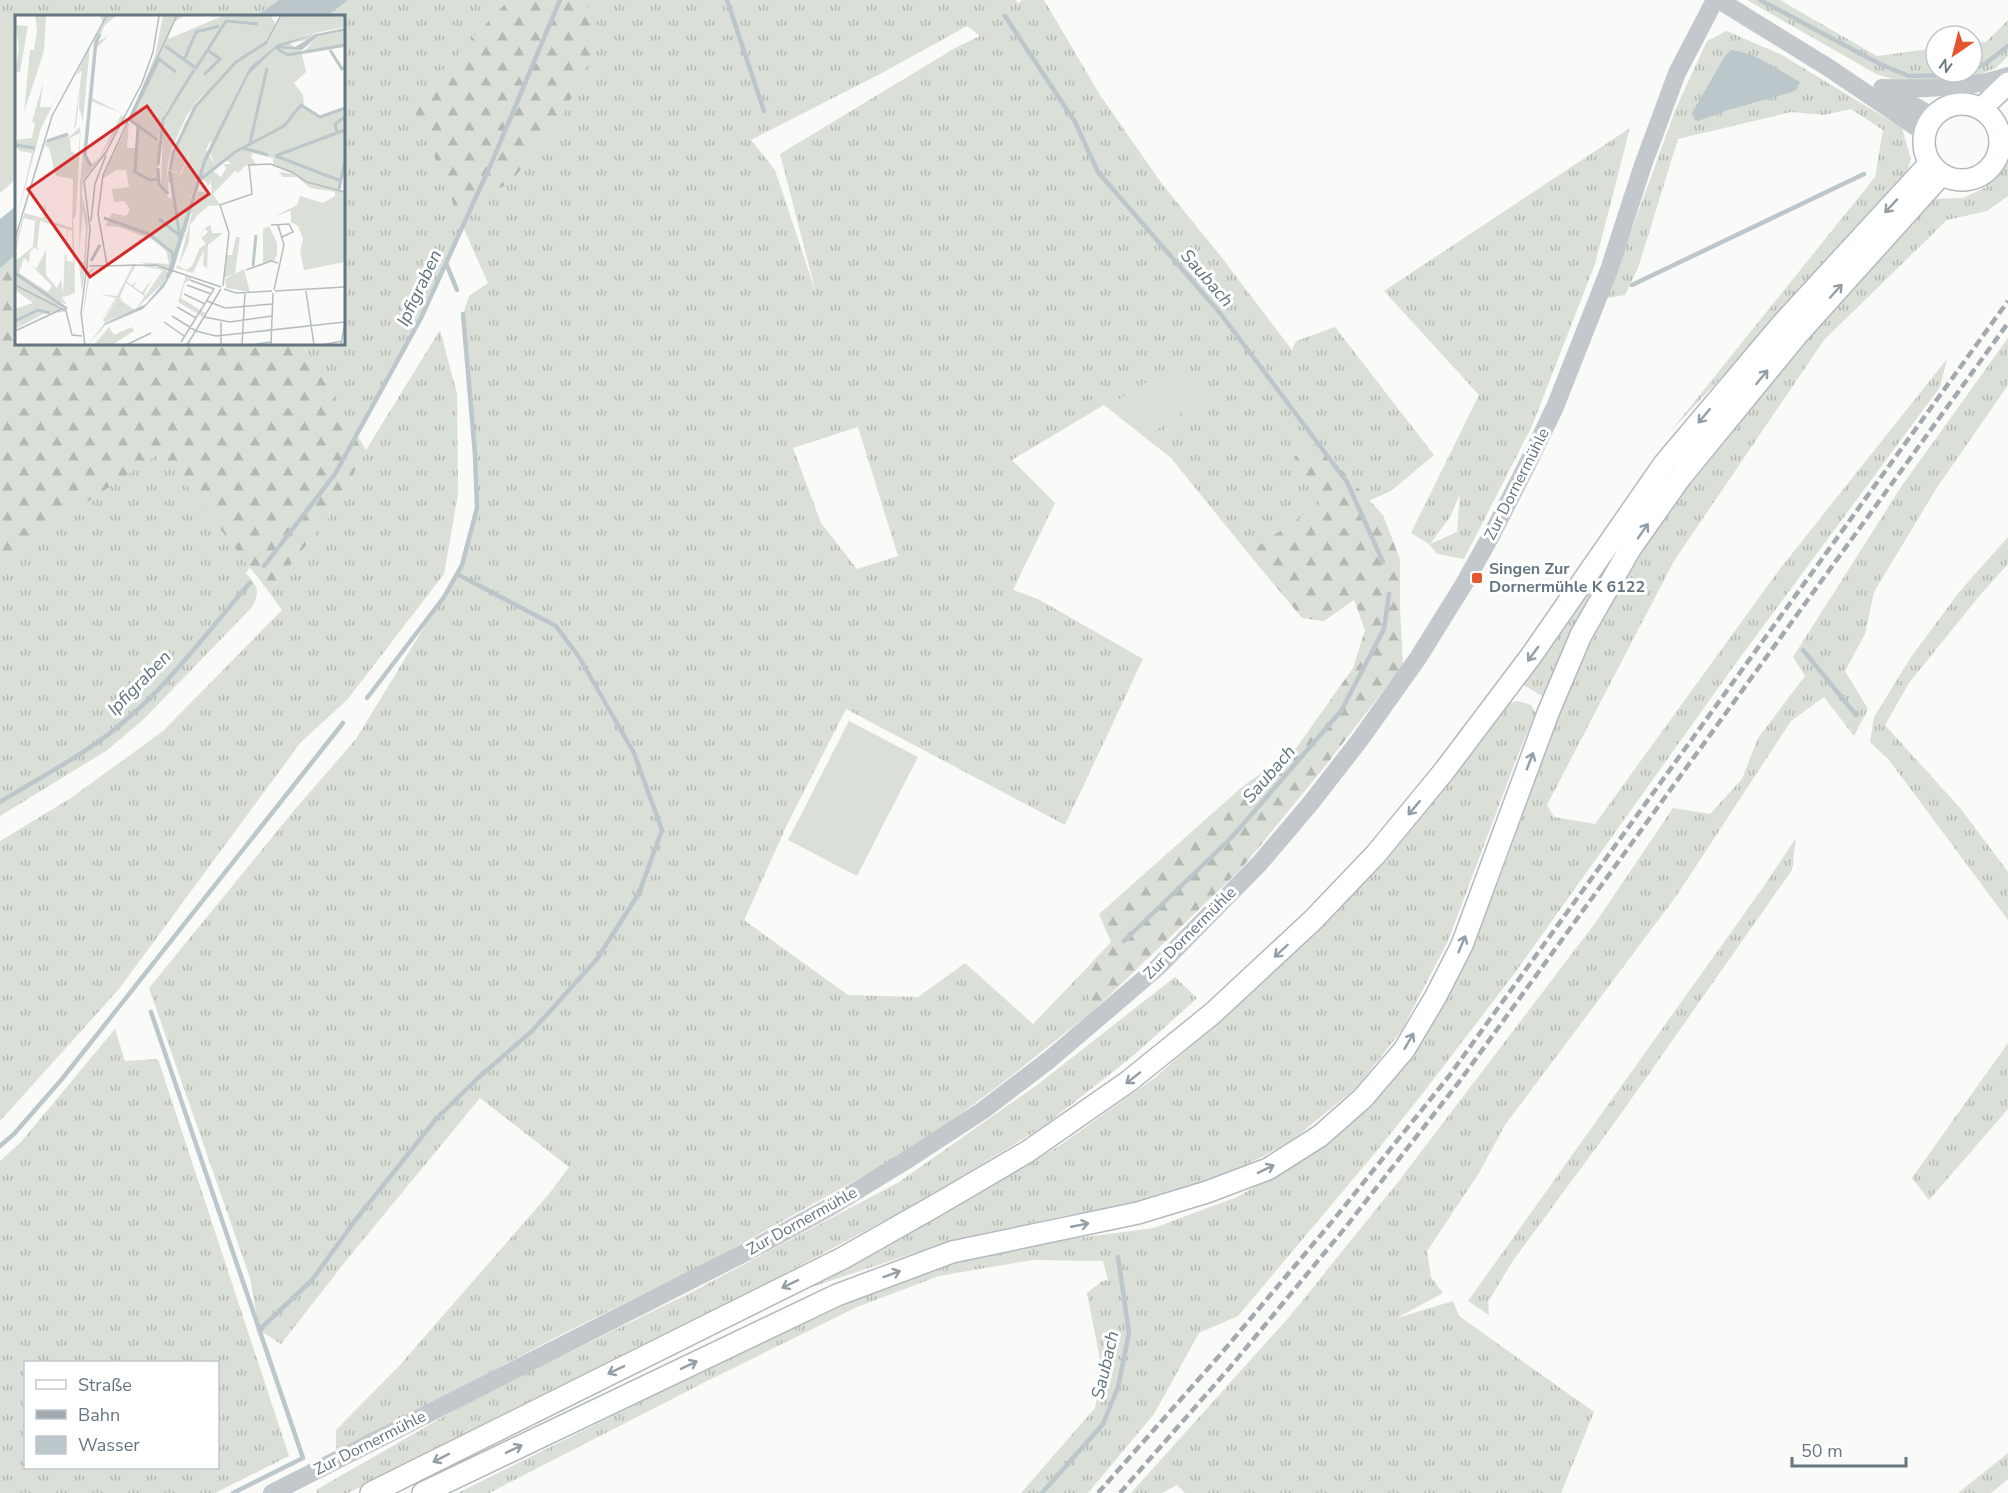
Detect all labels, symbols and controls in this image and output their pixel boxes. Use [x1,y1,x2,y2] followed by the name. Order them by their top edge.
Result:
[15,15,345,345] inset map
[1924,24,1984,84] north arrow
[1935,53,1957,78] text: N
[1884,198,1898,213] one-way arrow
[1175,244,1239,312] water label: Saubach
[391,246,447,330] water label: Ipfigraben
[1829,284,1843,299] one-way arrow
[1756,369,1769,385] one-way arrow
[1698,408,1711,424] one-way arrow
[1479,424,1555,544] street label: Zur Dornermühle
[1637,523,1649,539] one-way arrow
[1489,558,1645,598] place label: Singen Zur Dornermühle K 6122
[1470,571,1484,585] marker: Singen Zur Dornermühle K 6122
[102,645,176,721] water label: Ipfigraben
[1526,645,1539,661] one-way arrow
[1237,740,1301,808] water label: Saubach
[1525,752,1536,771] one-way arrow
[1408,800,1421,816] one-way arrow
[1139,882,1241,984] street label: Zur Dornermühle
[1457,935,1468,953] one-way arrow
[1273,943,1288,958] one-way arrow
[1404,1033,1416,1050] one-way arrow
[1125,1071,1141,1084] one-way arrow
[1257,1163,1275,1175] one-way arrow
[743,1182,861,1260] street label: Zur Dornermühle
[1069,1219,1089,1230] one-way arrow
[882,1268,900,1279] one-way arrow
[782,1279,800,1290] one-way arrow
[1086,1329,1124,1401] water label: Saubach
[680,1358,698,1370] one-way arrow
[24,1361,219,1469] legend
[607,1365,625,1377] one-way arrow
[78,1373,132,1397] text: Straße
[78,1403,120,1427] text: Bahn
[310,1405,430,1481] street label: Zur Dornermühle
[1792,1430,1906,1468] scale bar
[78,1433,140,1457] text: Wasser
[1801,1439,1843,1463] text: 50 m
[504,1443,522,1454] one-way arrow
[432,1452,450,1464] one-way arrow

